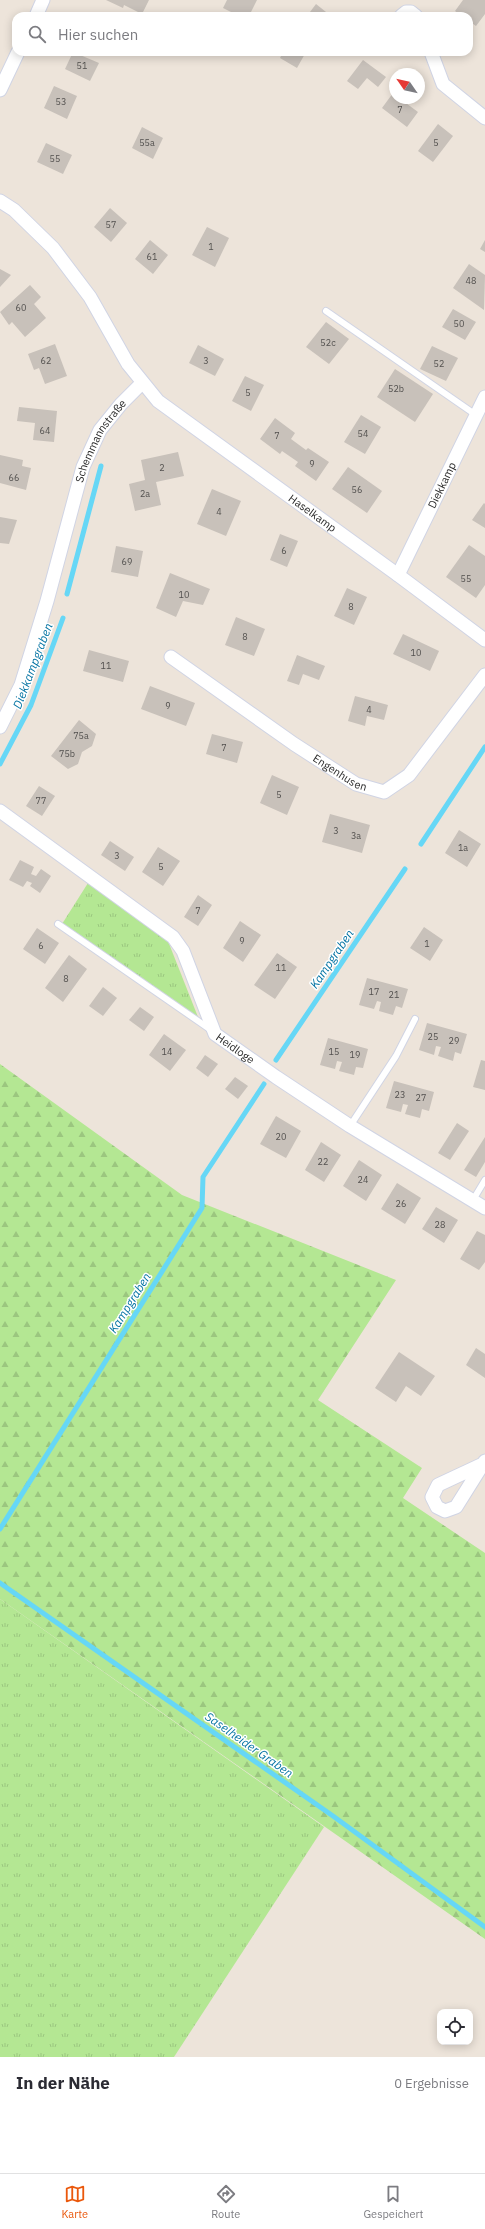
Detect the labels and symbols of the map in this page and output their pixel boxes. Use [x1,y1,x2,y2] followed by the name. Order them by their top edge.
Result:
[77,60,87,71] house number: 51
[389,68,425,104] north arrow
[56,96,66,107] house number: 53
[397,104,403,115] house number: 7
[139,137,155,148] house number: 55a
[433,137,439,148] house number: 5
[50,153,60,164] house number: 55
[106,219,116,230] house number: 57
[208,241,214,252] house number: 1
[147,251,157,262] house number: 61
[466,275,476,286] house number: 48
[16,302,26,313] house number: 60
[454,318,464,329] house number: 50
[320,337,336,348] house number: 52c
[41,355,51,366] house number: 62
[203,355,209,366] house number: 3
[434,358,444,369] house number: 52
[388,383,404,394] house number: 52b
[245,387,251,398] house number: 5
[72,396,129,484] street label: Schemmannstraße
[40,425,50,436] house number: 64
[358,428,368,439] house number: 54
[274,430,280,441] house number: 7
[309,458,315,469] house number: 9
[425,460,459,511] street label: Diekkamp
[159,462,165,473] house number: 2
[9,472,19,483] house number: 66
[352,484,362,495] house number: 56
[140,488,150,499] house number: 2a
[286,491,339,535] street label: Haselkamp
[216,506,222,517] house number: 4
[281,545,287,556] house number: 6
[122,556,132,567] house number: 69
[461,573,471,584] house number: 55
[179,589,189,600] house number: 10
[348,601,354,612] house number: 8
[9,621,56,711] water label: Diekkampgraben
[242,631,248,642] house number: 8
[411,647,421,658] house number: 10
[101,660,111,671] house number: 11
[165,700,171,711] house number: 9
[366,704,372,715] house number: 4
[73,730,89,741] house number: 75a
[221,742,227,753] house number: 7
[59,748,75,759] house number: 75b
[310,751,368,794] street label: Engenhusen
[276,789,282,800] house number: 5
[36,795,46,806] house number: 77
[333,825,339,836] house number: 3
[351,830,361,841] house number: 3a
[458,842,468,853] house number: 1a
[114,850,120,861] house number: 3
[158,861,164,872] house number: 5
[195,905,201,916] house number: 7
[306,926,357,991] water label: Kampgraben
[239,935,245,946] house number: 9
[424,938,430,949] house number: 1
[38,940,44,951] house number: 6
[276,962,286,973] house number: 11
[63,973,69,984] house number: 8
[369,986,379,997] house number: 17
[389,989,399,1000] house number: 21
[213,1030,257,1067] street label: Heidloge
[428,1031,438,1042] house number: 25
[449,1035,459,1046] house number: 29
[162,1046,172,1057] house number: 14
[329,1046,339,1057] house number: 15
[350,1049,360,1060] house number: 19
[395,1089,405,1100] house number: 23
[416,1092,426,1103] house number: 27
[276,1131,286,1142] house number: 20
[318,1156,328,1167] house number: 22
[358,1174,368,1185] house number: 24
[396,1198,406,1209] house number: 26
[435,1219,445,1230] house number: 28
[105,1270,154,1336] water label: Kampgraben
[202,1709,296,1781] water label: Saselheider Graben

